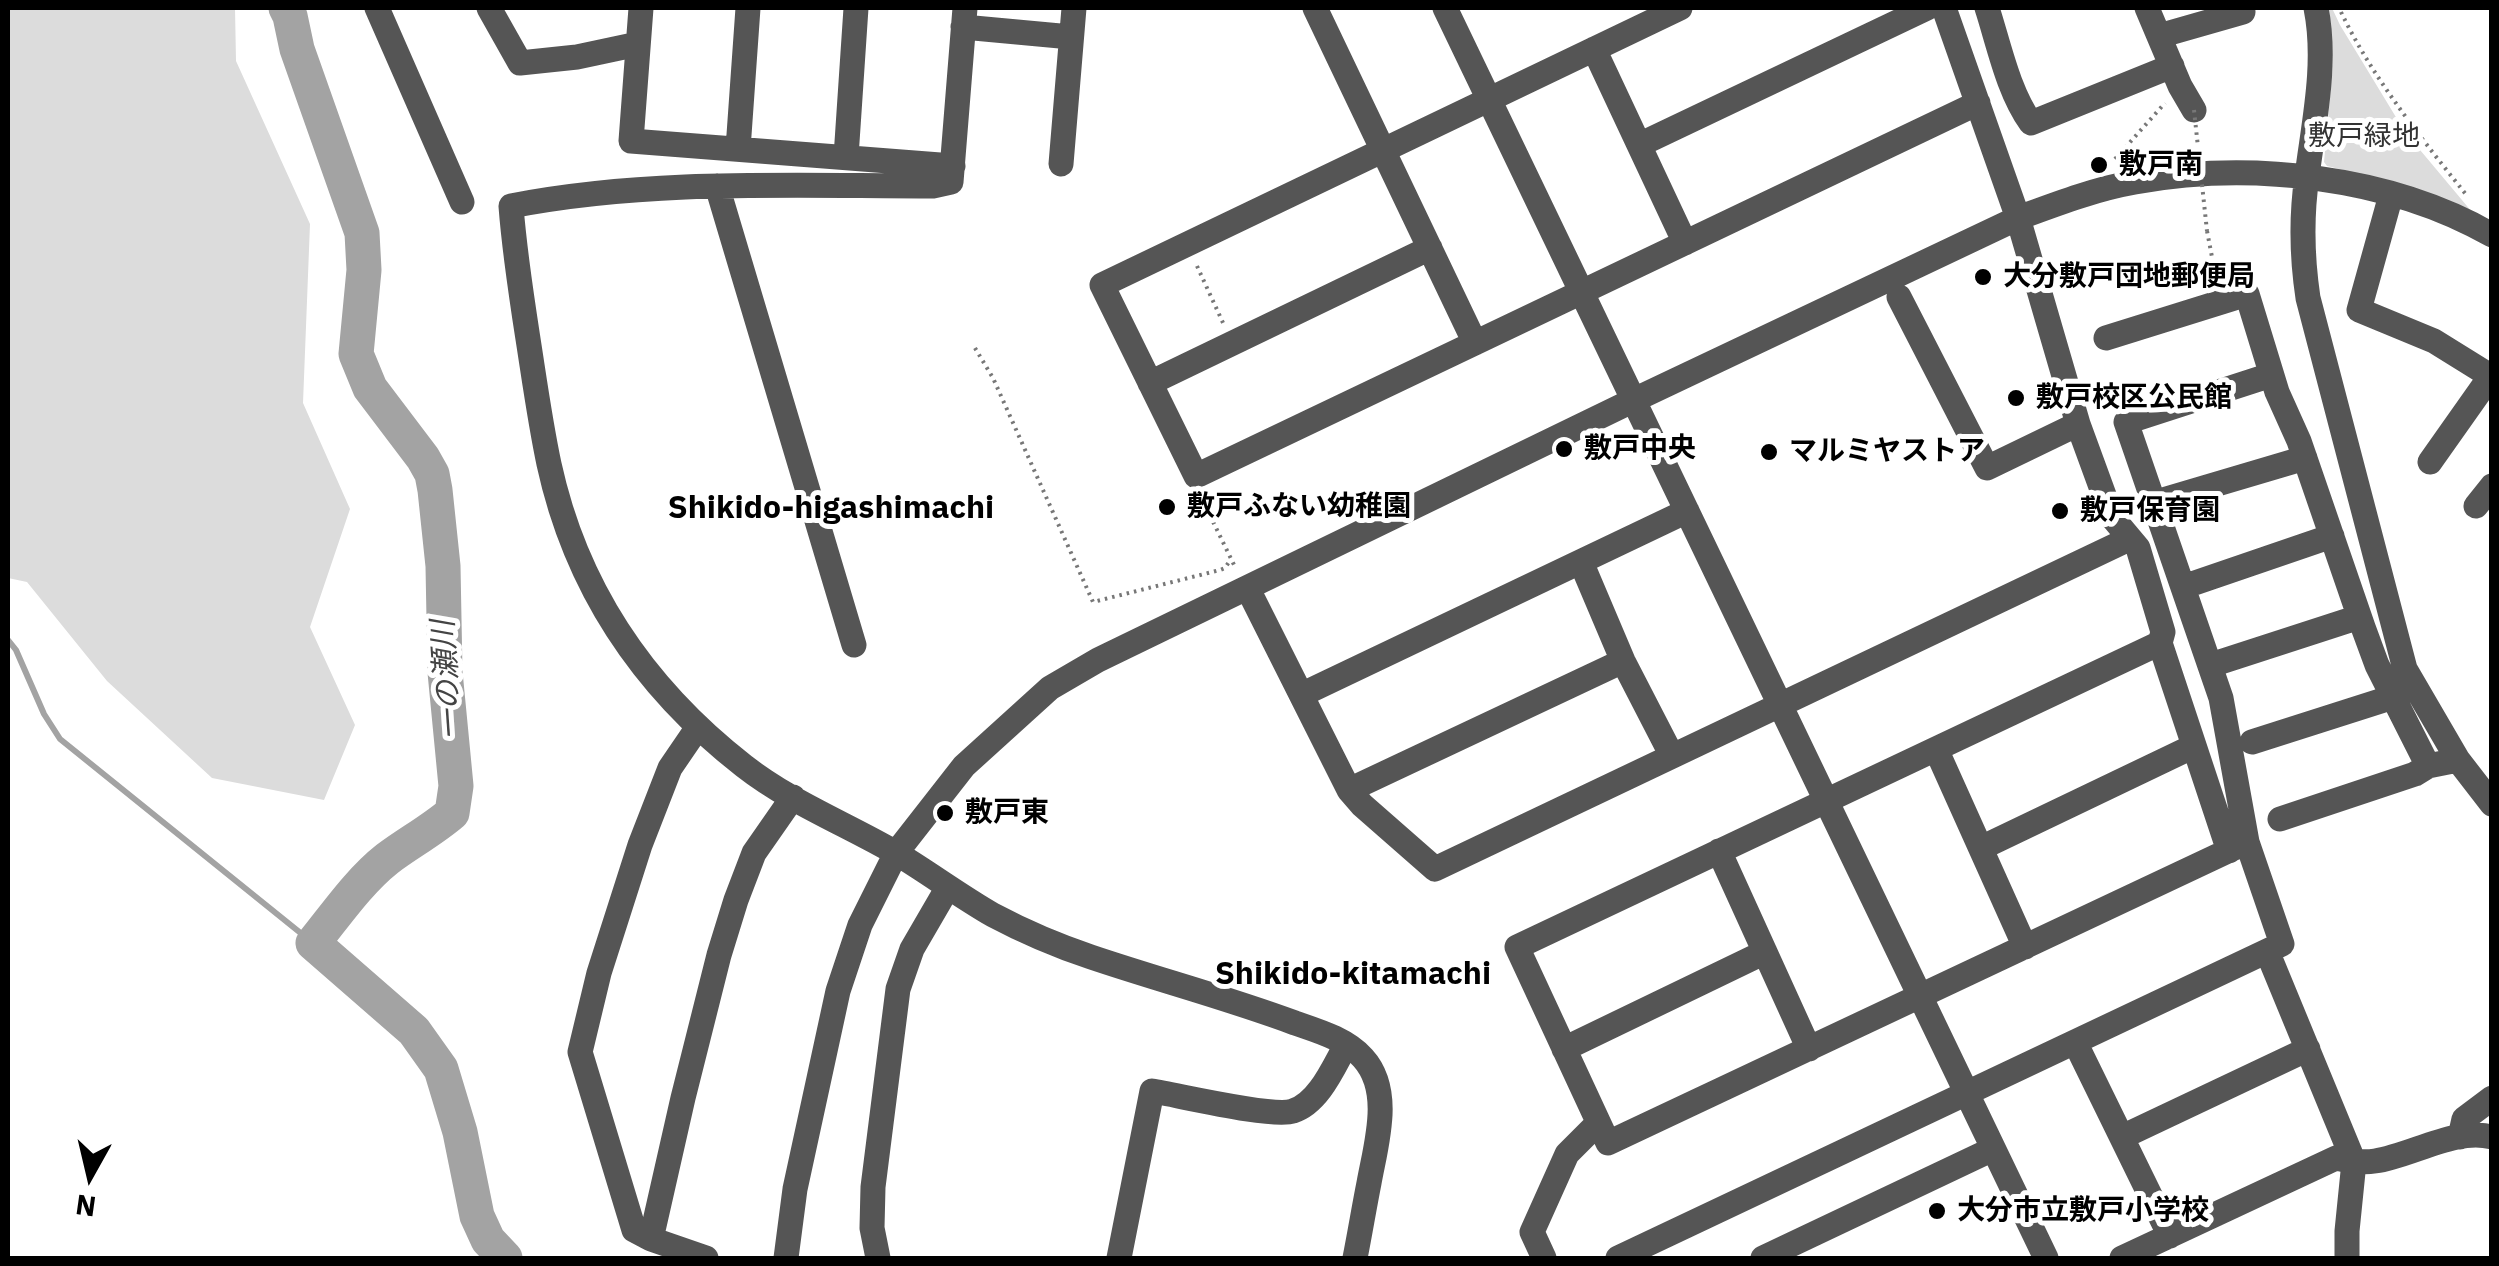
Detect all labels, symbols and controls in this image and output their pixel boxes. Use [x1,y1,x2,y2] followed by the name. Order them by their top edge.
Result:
[2308,120,2420,154] park label: 敷戸緑地
[2119,148,2203,182] place label: 敷戸南
[2088,154,2110,176] marker: 敷戸南
[2003,260,2255,294] place label: 大分敷戸団地郵便局
[1972,266,1994,288] marker: 大分敷戸団地郵便局
[2036,381,2232,415] place label: 敷戸校区公民館
[2005,387,2027,409] marker: 敷戸校区公民館
[1584,432,1696,466] place label: 敷戸中央
[1789,435,1985,469] place label: マルミヤストア
[1553,438,1575,460] marker: 敷戸中央
[1758,441,1780,463] marker: マルミヤストア
[668,490,994,528] district label: Shikido-higashimachi
[1187,490,1411,524] place label: 敷戸ふない幼稚園
[2080,494,2220,528] place label: 敷戸保育園
[1156,496,1178,518] marker: 敷戸ふない幼稚園
[2049,500,2071,522] marker: 敷戸保育園
[426,619,470,741] water label: 一の瀬川
[965,796,1049,830] place label: 敷戸東
[934,802,956,824] marker: 敷戸東
[1215,956,1491,994] district label: Shikido-kitamachi
[40,1126,140,1226] north arrow
[73,1186,98,1226] text: N
[1957,1194,2209,1228] place label: 大分市立敷戸小学校
[1926,1200,1948,1222] marker: 大分市立敷戸小学校

